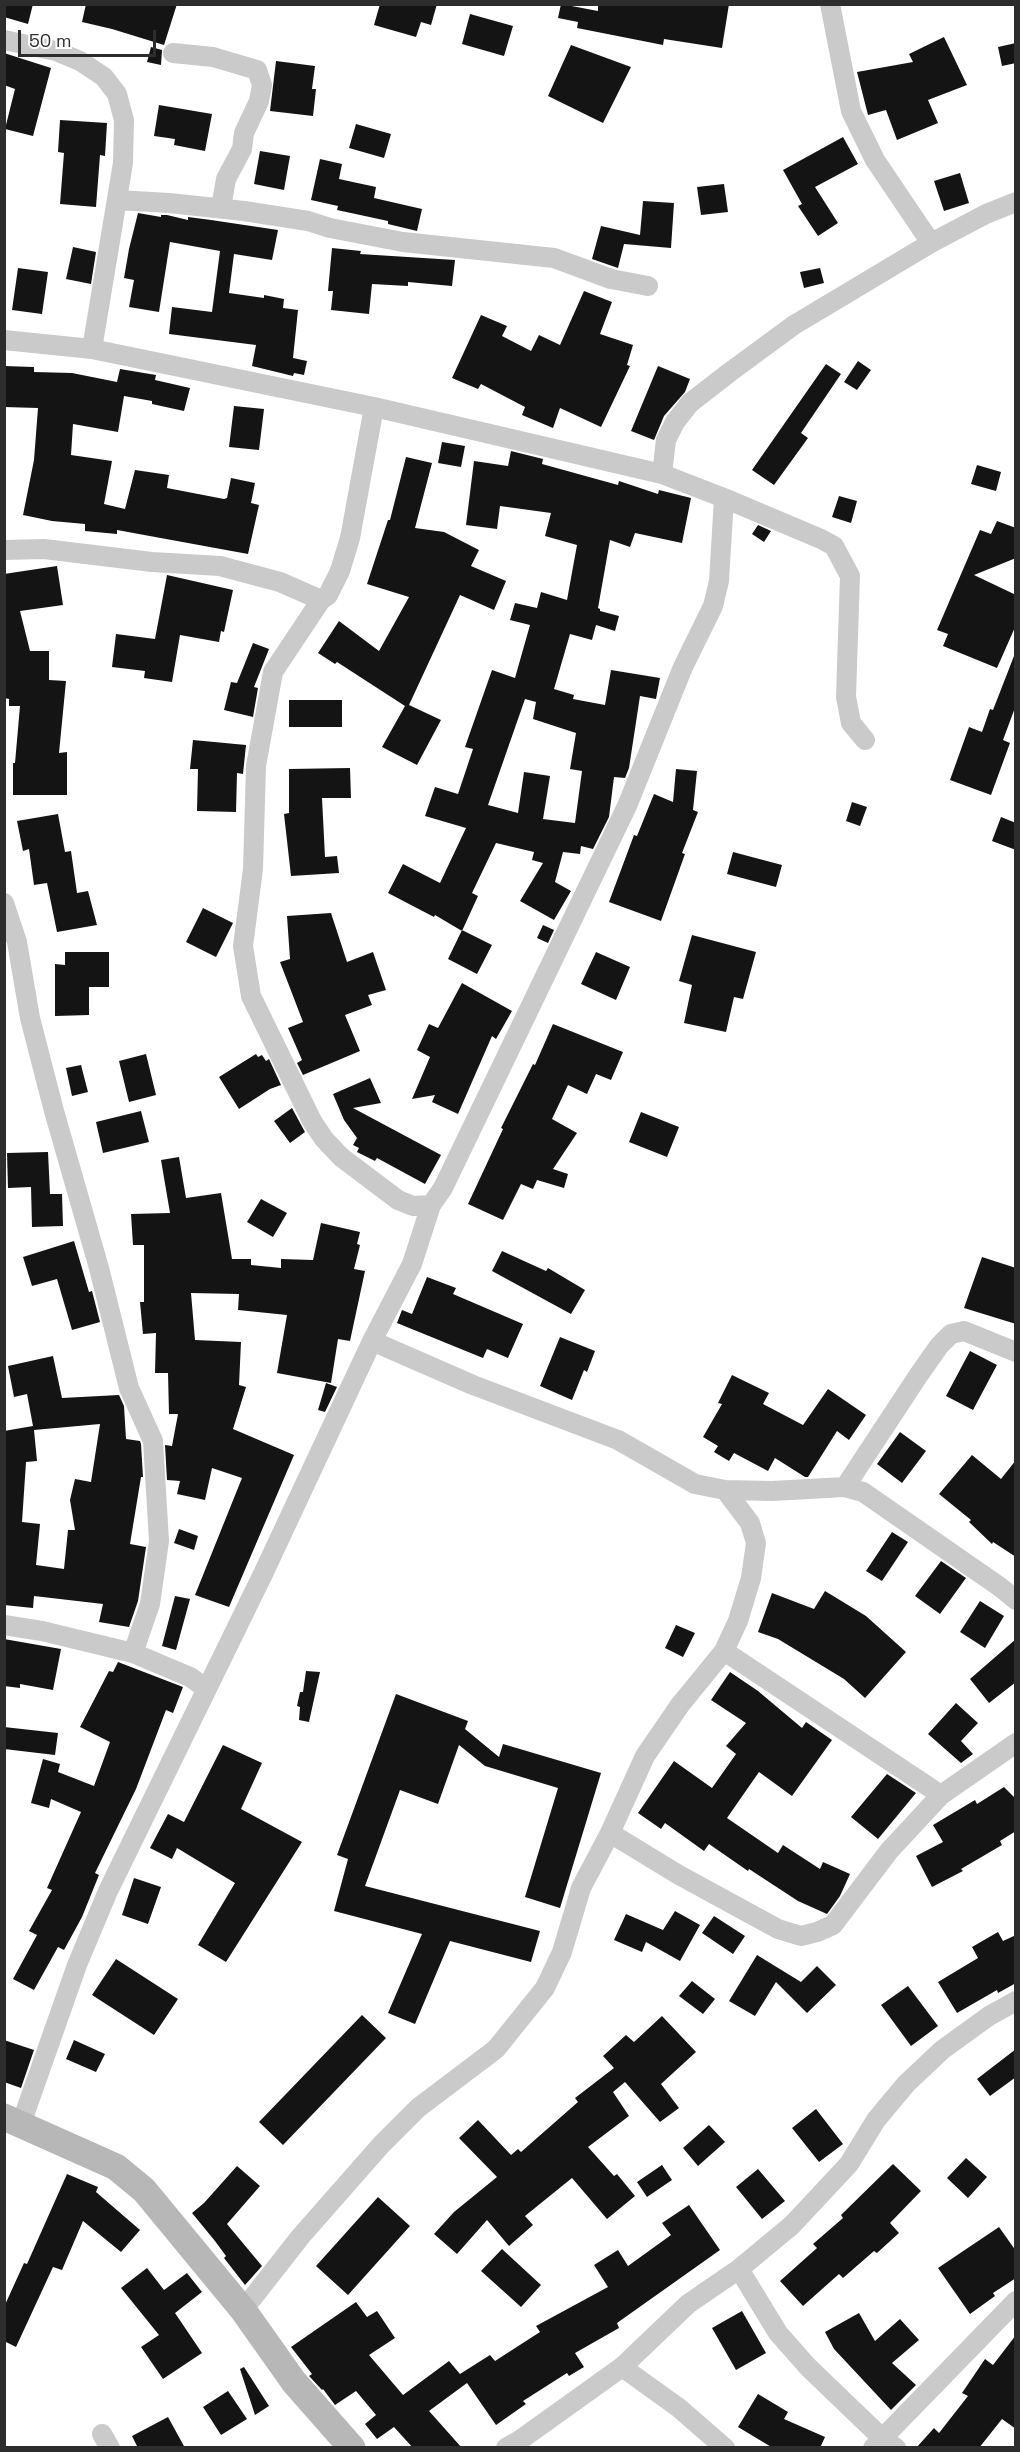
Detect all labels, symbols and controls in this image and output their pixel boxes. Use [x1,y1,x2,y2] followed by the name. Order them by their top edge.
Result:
[21,18,159,56] scale bar
[29,29,71,52] text: 50 m

